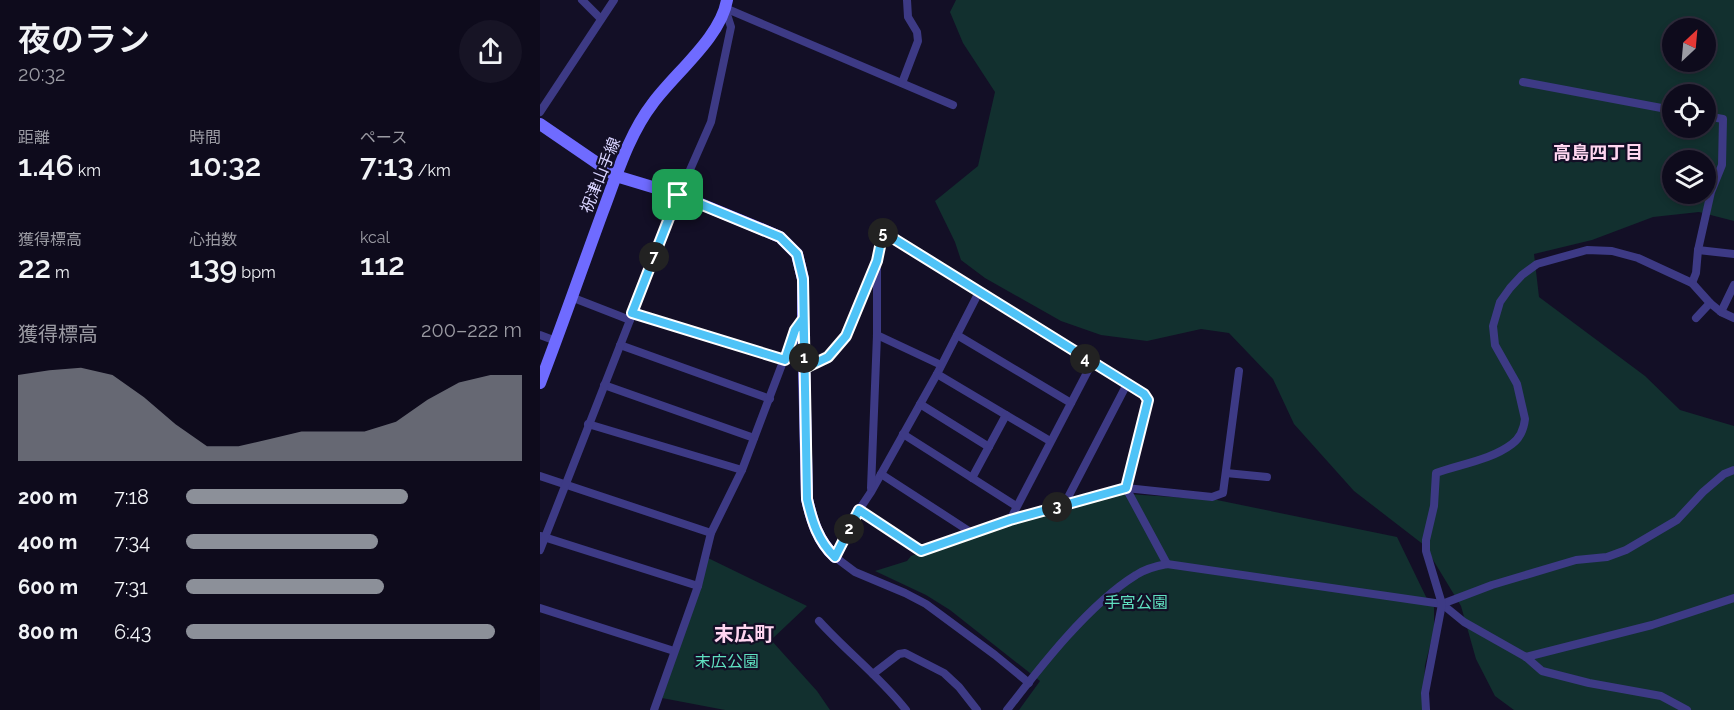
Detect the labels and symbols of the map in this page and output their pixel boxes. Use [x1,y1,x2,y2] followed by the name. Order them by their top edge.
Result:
[1662,18,1716,72] north arrow
[577,135,624,216] street label: 祝津山手線
[1553,142,1643,163] district label: 高島四丁目
[652,169,703,220] pin
[868,218,898,248] pin: 5
[639,242,669,272] pin: 7
[789,343,819,373] pin: 1
[1070,344,1100,374] pin: 4
[1042,492,1072,522] pin: 3
[834,514,864,544] pin: 2
[1104,593,1168,612] park label: 手宮公園
[714,622,774,646] district label: 末広町
[695,652,759,671] park label: 末広公園

